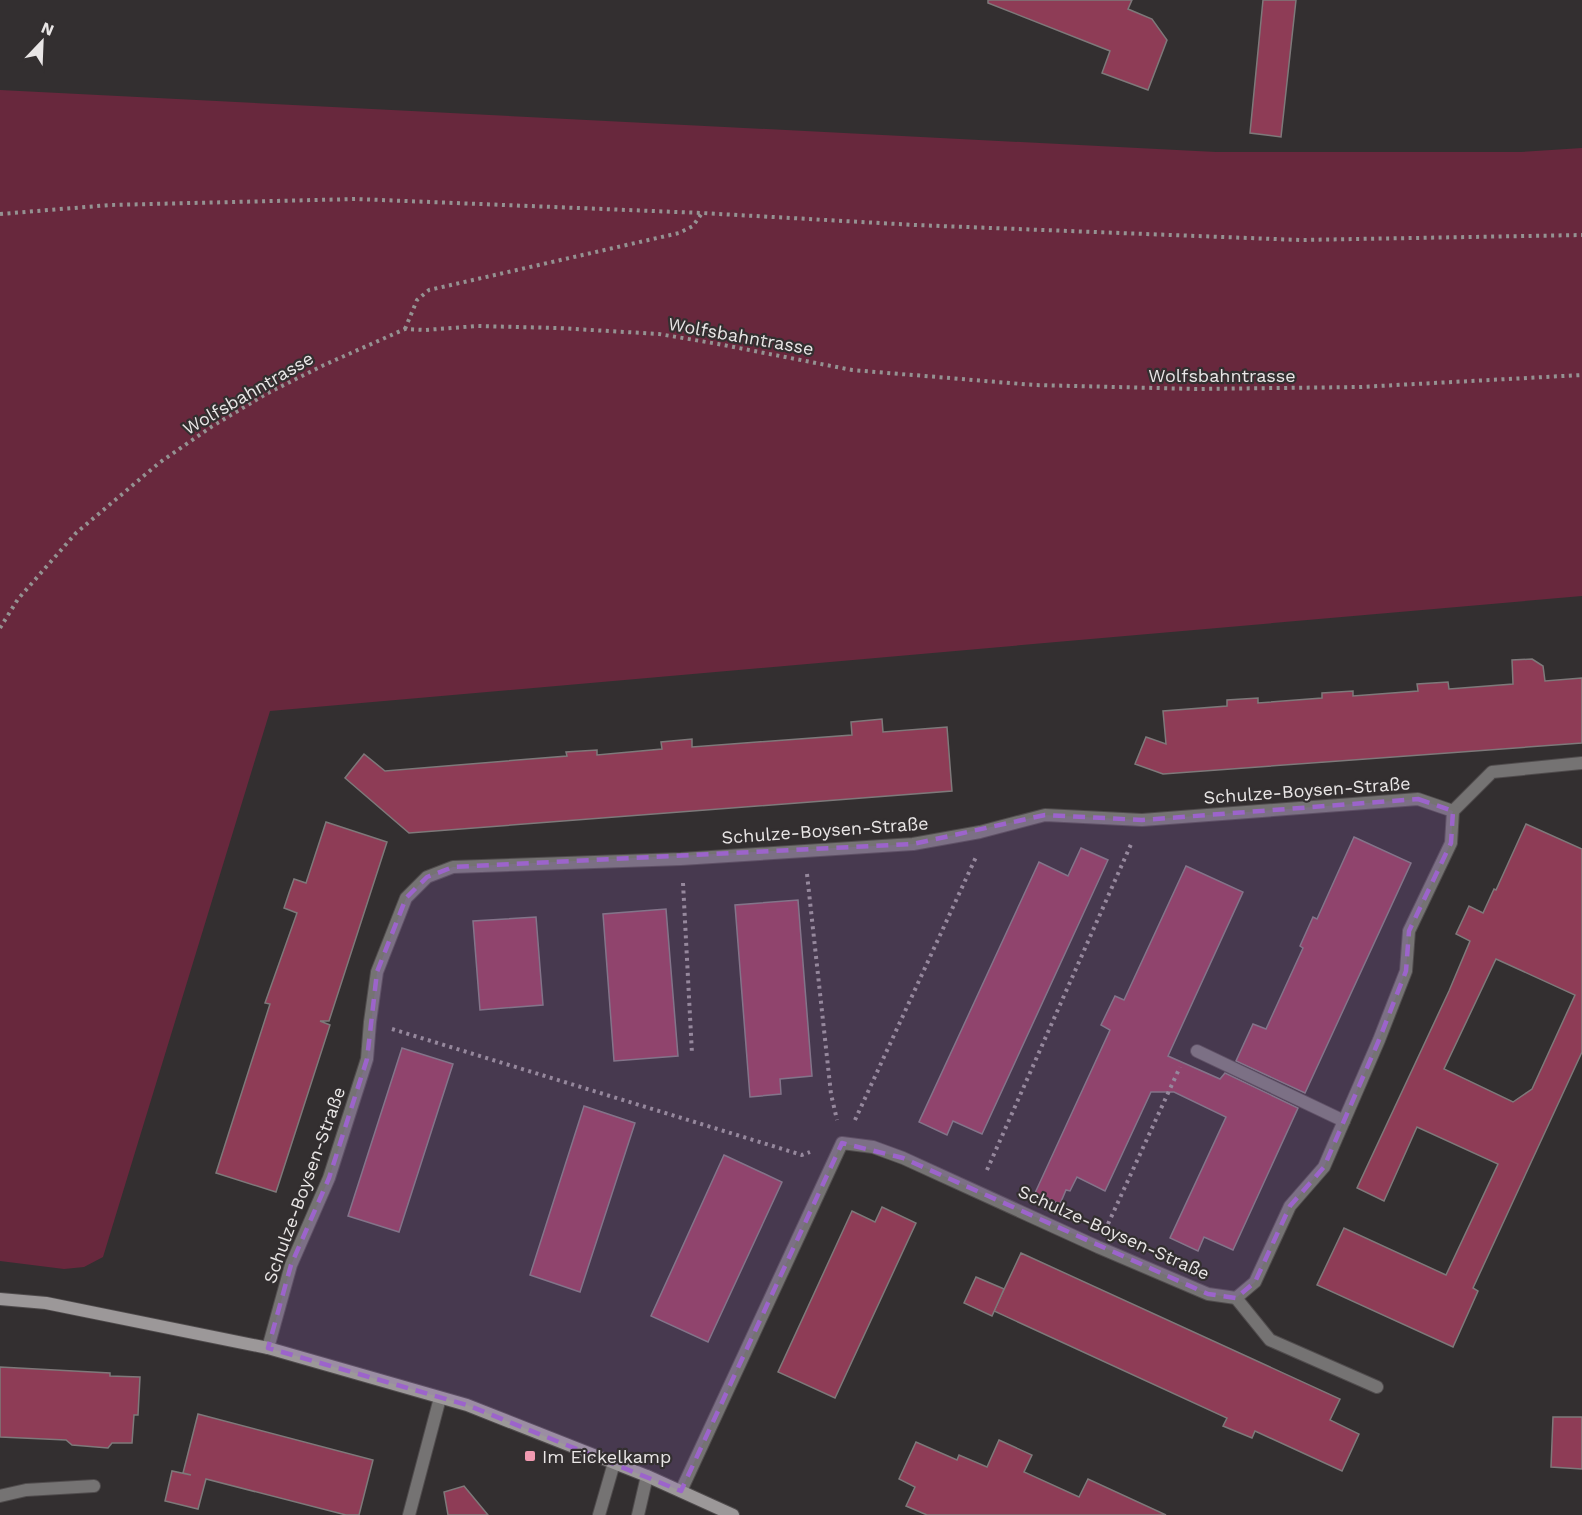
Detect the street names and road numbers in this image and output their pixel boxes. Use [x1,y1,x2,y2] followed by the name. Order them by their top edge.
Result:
[667,313,815,359] street label: Wolfsbahntrasse
[179,347,317,439] street label: Wolfsbahntrasse
[1148,365,1296,386] street label: Wolfsbahntrasse
[1203,772,1411,808] street label: Schulze-Boysen-Straße
[721,812,929,848] street label: Schulze-Boysen-Straße
[259,1084,349,1286] street label: Schulze-Boysen-Straße
[1015,1180,1213,1284] street label: Schulze-Boysen-Straße

